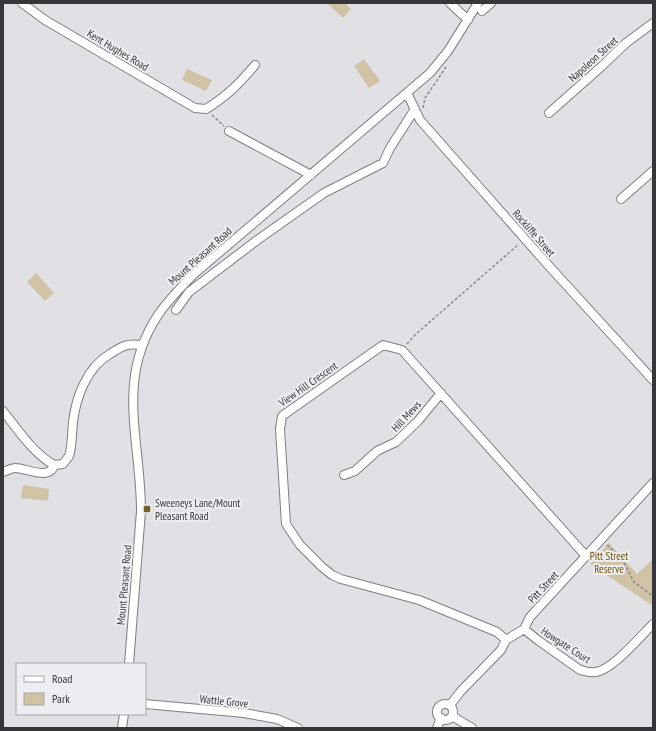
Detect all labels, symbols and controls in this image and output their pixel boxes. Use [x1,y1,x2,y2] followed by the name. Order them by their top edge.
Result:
[85,26,152,74] street label: Kent Hughes Road
[565,33,621,85] street label: Napoleon Street
[510,207,558,259] street label: Rockliffe Street
[165,224,235,288] street label: Mount Pleasant Road
[275,359,340,410] street label: View Hill Crescent
[388,397,424,434] street label: Hill Mews
[155,496,240,523] place label: Sweeneys Lane/Mount Pleasant Road
[142,504,152,514] marker: Sweeneys Lane/Mount Pleasant Road
[114,544,134,626] street label: Mount Pleasant Road
[590,549,628,576] park label: Pitt Street Reserve
[525,568,561,606] street label: Pitt Street
[539,624,593,666] street label: Howgate Court
[16,663,146,715] legend
[52,671,72,686] text: Road
[52,691,70,706] text: Park
[199,691,249,711] street label: Wattle Grove

